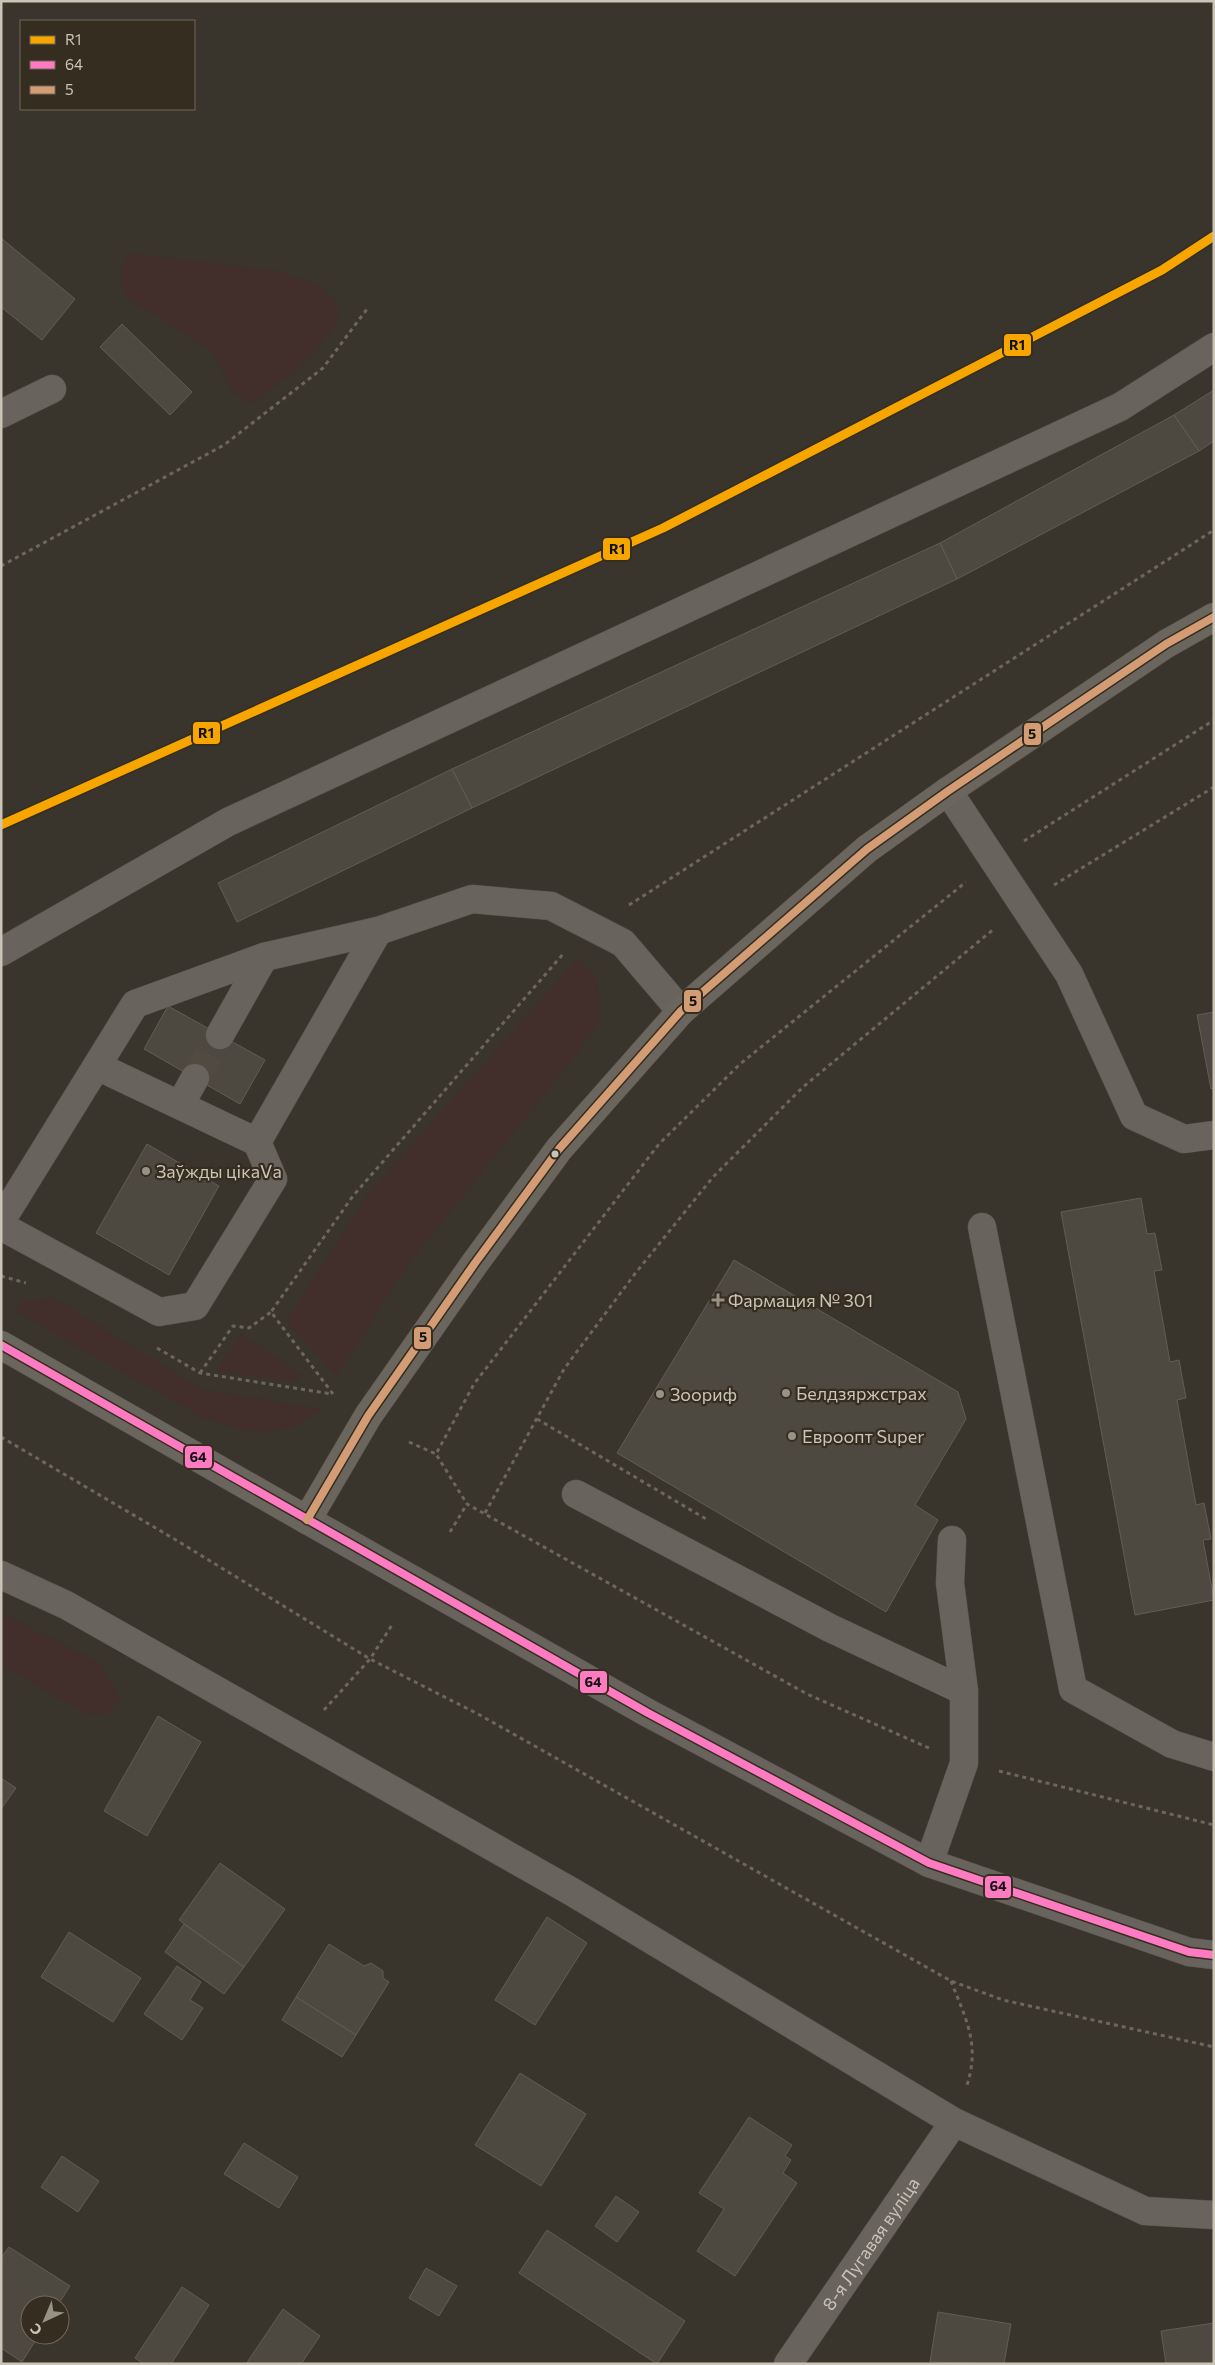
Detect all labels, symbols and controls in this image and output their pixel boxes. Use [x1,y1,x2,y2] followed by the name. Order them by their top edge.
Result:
[20,20,195,110] legend
[65,30,81,48] text: R1
[65,55,83,73] text: 64
[65,80,74,98] text: 5
[1003,333,1032,357] line badge: R1
[1009,336,1025,353] text: R1
[602,537,631,561] line badge: R1
[609,540,625,557] text: R1
[192,721,221,745] line badge: R1
[1023,722,1042,746] line badge: 5
[198,724,214,741] text: R1
[1028,725,1036,742] text: 5
[683,989,702,1013] line badge: 5
[689,992,697,1009] text: 5
[550,1149,560,1159] unlabelled marker
[156,1160,282,1182] place label: Заўжды цікаVа
[140,1165,152,1177] marker: Заўжды цікаVа
[728,1289,873,1311] place label: Фармация № 301
[712,1294,724,1306] marker: Фармация № 301
[413,1326,432,1350] line badge: 5
[419,1328,427,1345] text: 5
[796,1382,927,1404] place label: Белдзяржстрах
[670,1383,737,1405] place label: Зоориф
[780,1387,792,1399] marker: Белдзяржстрах
[654,1388,666,1400] marker: Зоориф
[802,1425,924,1447] place label: Евроопт Super
[786,1430,798,1442] marker: Евроопт Super
[184,1445,213,1469] line badge: 64
[189,1448,207,1465] text: 64
[579,1670,608,1694] line badge: 64
[584,1673,602,1690] text: 64
[984,1875,1012,1899] line badge: 64
[989,1877,1007,1894] text: 64
[817,2173,924,2314] street label: 8-я Лугавая вуліца
[20,2295,70,2345] north arrow
[26,2320,45,2339] text: С

